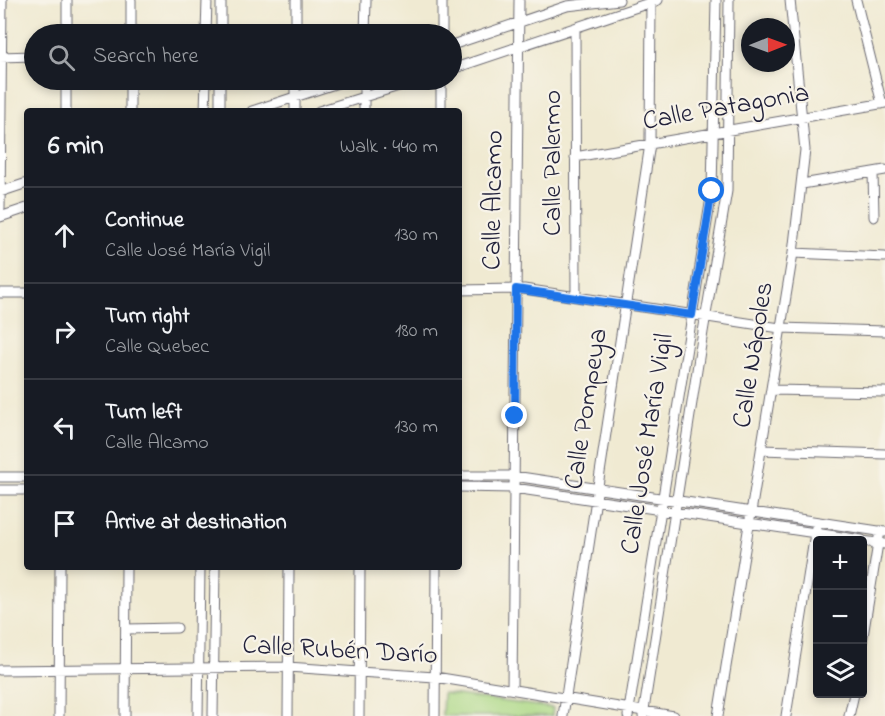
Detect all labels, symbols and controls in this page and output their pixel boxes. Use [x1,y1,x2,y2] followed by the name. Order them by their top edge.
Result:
[741,18,795,72] north arrow
[24,24,462,90] search box
[45,41,78,74] icon: search
[93,41,198,73] text: Search here
[640,74,812,142] street label: Calle Patagonia
[534,90,573,236] street label: Calle Palermo
[48,128,104,166] text: 6 min
[473,130,515,270] street label: Calle Alcamo
[340,133,438,162] text: Walk · 440 m
[698,177,724,203] route start
[105,205,184,237] text: Continue
[48,219,81,252] icon: ahead
[394,221,438,250] text: 130 m
[105,237,270,266] text: Calle José María Vigil
[723,279,785,431] street label: Calle Nápoles
[105,301,190,333] text: Turn right
[48,315,81,348] icon: right
[395,317,438,346] text: 180 m
[555,326,619,492] street label: Calle Pompeya
[611,331,685,557] street label: Calle José María Vigil
[105,333,209,362] text: Calle Quebec
[105,397,182,429] text: Turn left
[501,402,527,428] route end
[48,411,81,444] icon: left
[394,413,438,442] text: 130 m
[105,429,209,458] text: Calle Alcamo
[48,507,81,540] icon: arrive
[105,507,287,539] text: Arrive at destination
[813,536,867,698] map controls
[813,536,867,590] button: +
[813,590,867,644] button: −
[241,626,439,676] street label: Calle Rubén Darío
[813,644,867,698] button: layers

